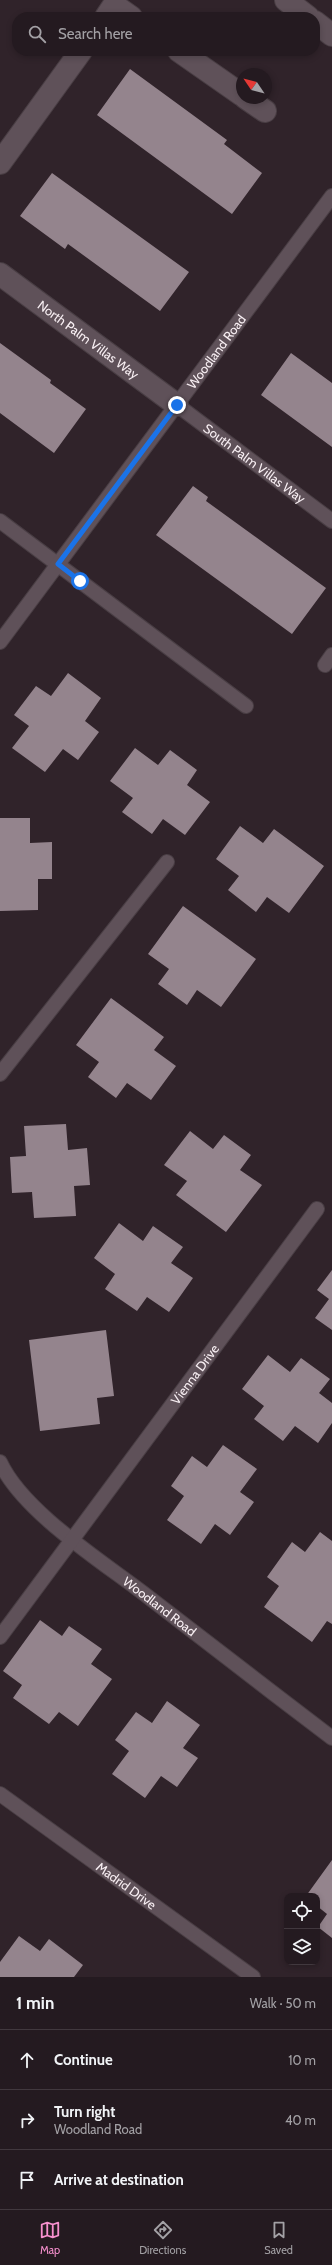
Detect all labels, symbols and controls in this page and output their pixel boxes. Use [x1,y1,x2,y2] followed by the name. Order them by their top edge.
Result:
[12,12,320,56] search box
[26,23,48,45] icon: search
[58,25,133,43] text: Search here
[236,68,272,104] north arrow
[35,297,143,382] street label: North Palm Villas Way
[183,311,249,392] street label: Woodland Road
[168,396,186,414] route end
[201,420,309,507] street label: South Palm Villas Way
[71,572,89,590] route start
[167,1341,222,1407] street label: Vienna Drive
[120,1573,200,1639] street label: Woodland Road
[93,1858,160,1913] street label: Madrid Drive
[284,1893,320,1965] map controls
[284,1893,320,1929] button: locate
[284,1929,320,1965] button: layers
[16,1993,54,2013] text: 1 min
[250,1995,316,2011] text: Walk · 50 m
[16,2049,38,2071] icon: ahead
[54,2051,113,2069] text: Continue
[288,2052,316,2068] text: 10 m
[54,2103,115,2121] text: Turn right
[16,2109,38,2131] icon: right
[285,2112,316,2128] text: 40 m
[54,2121,142,2137] text: Woodland Road
[16,2169,38,2191] icon: arrive
[54,2171,184,2189] text: Arrive at destination
[39,2219,61,2257] tab: Map
[139,2219,186,2257] tab: Directions
[264,2219,293,2257] tab: Saved

